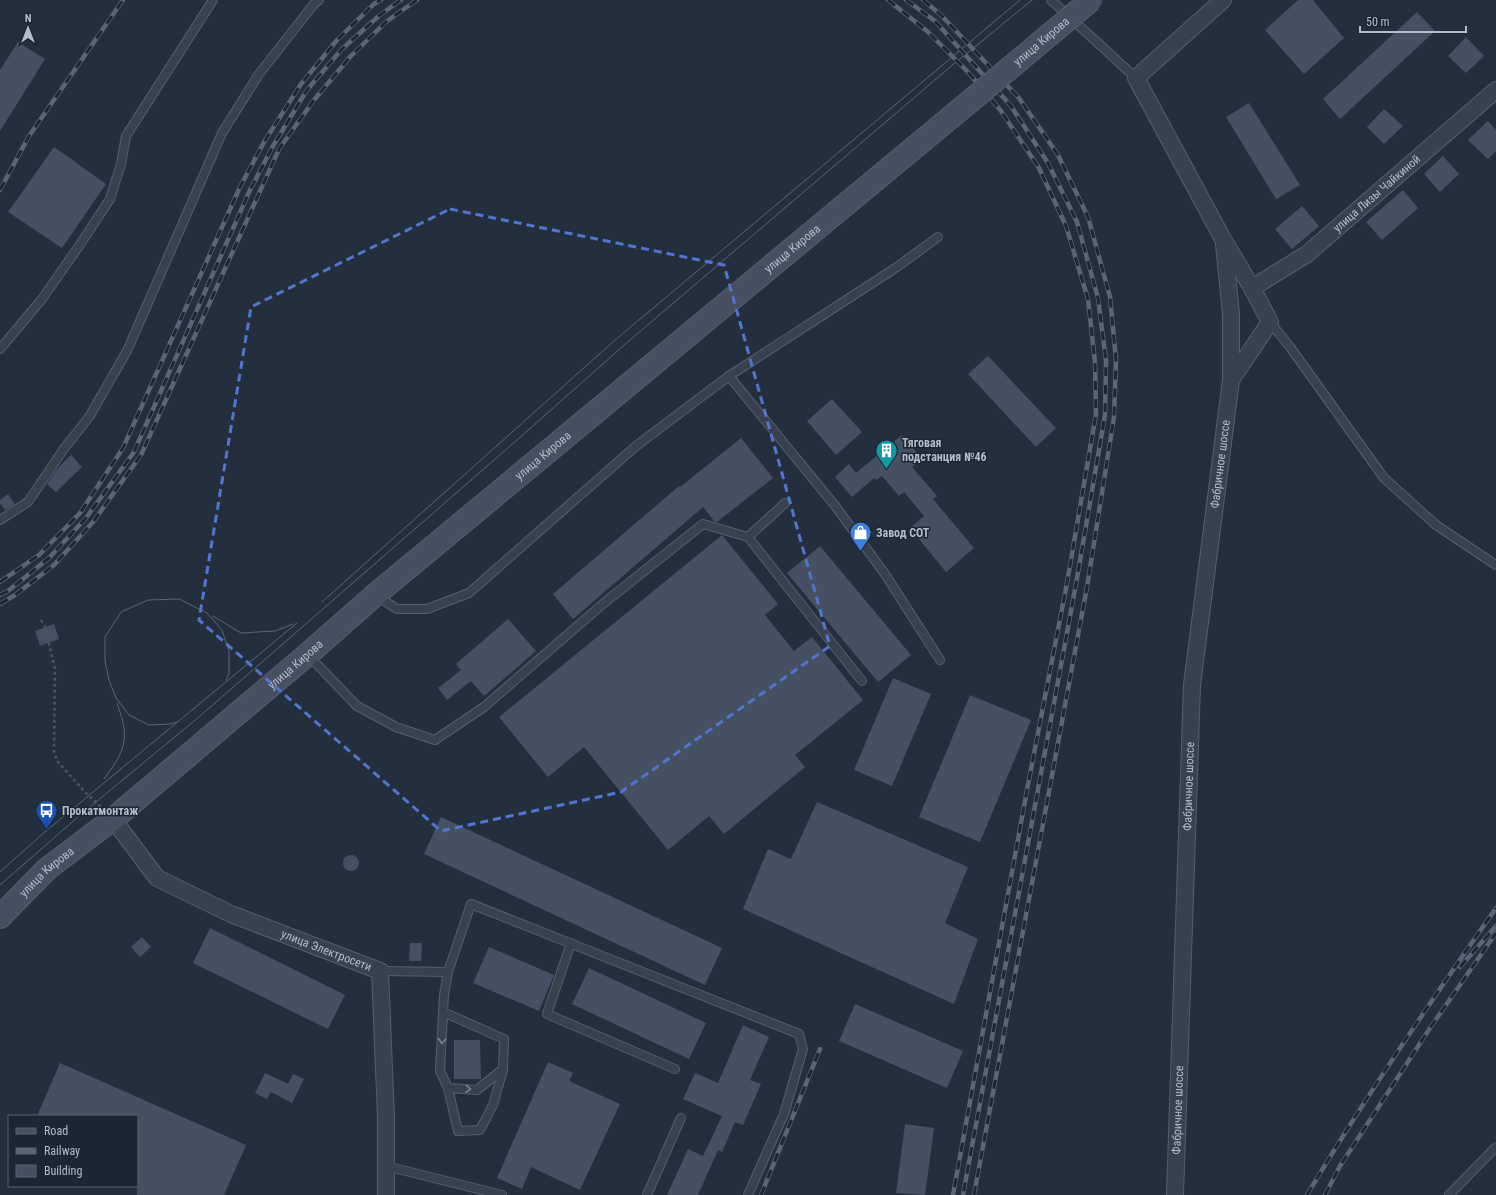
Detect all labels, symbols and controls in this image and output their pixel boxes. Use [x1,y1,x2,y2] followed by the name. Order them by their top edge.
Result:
[8,8,48,48] north arrow
[1360,8,1466,34] scale bar
[25,12,32,25] text: N
[1011,14,1072,69] street label: улица Кирова
[1366,15,1390,29] text: 50 m
[1330,152,1423,235] street label: улица Лизы Чайкиной
[762,221,823,276] street label: улица Кирова
[1208,419,1233,509] street label: Фабричное шоссе
[512,428,574,483] street label: улица Кирова
[902,436,987,464] place label: Тяговая подстанция №46
[874,437,900,470] building icon: Тяговая подстанция №46
[848,520,874,553] shop icon: Завод СОТ
[876,526,930,540] place label: Завод СОТ
[265,637,326,692] street label: улица Кирова
[1180,741,1197,831] street label: Фабричное шоссе
[33,798,59,831] bus stop icon: Прокатмонтаж
[62,804,138,818] place label: Прокатмонтаж
[17,844,77,900] street label: улица Кирова
[279,927,374,974] street label: улица Электросети
[437,1038,446,1044] one-way arrow
[1169,1065,1186,1155] street label: Фабричное шоссе
[465,1085,471,1094] one-way arrow
[8,1115,138,1187] legend
[44,1124,68,1138] text: Road
[44,1144,80,1158] text: Railway
[44,1164,82,1178] text: Building

